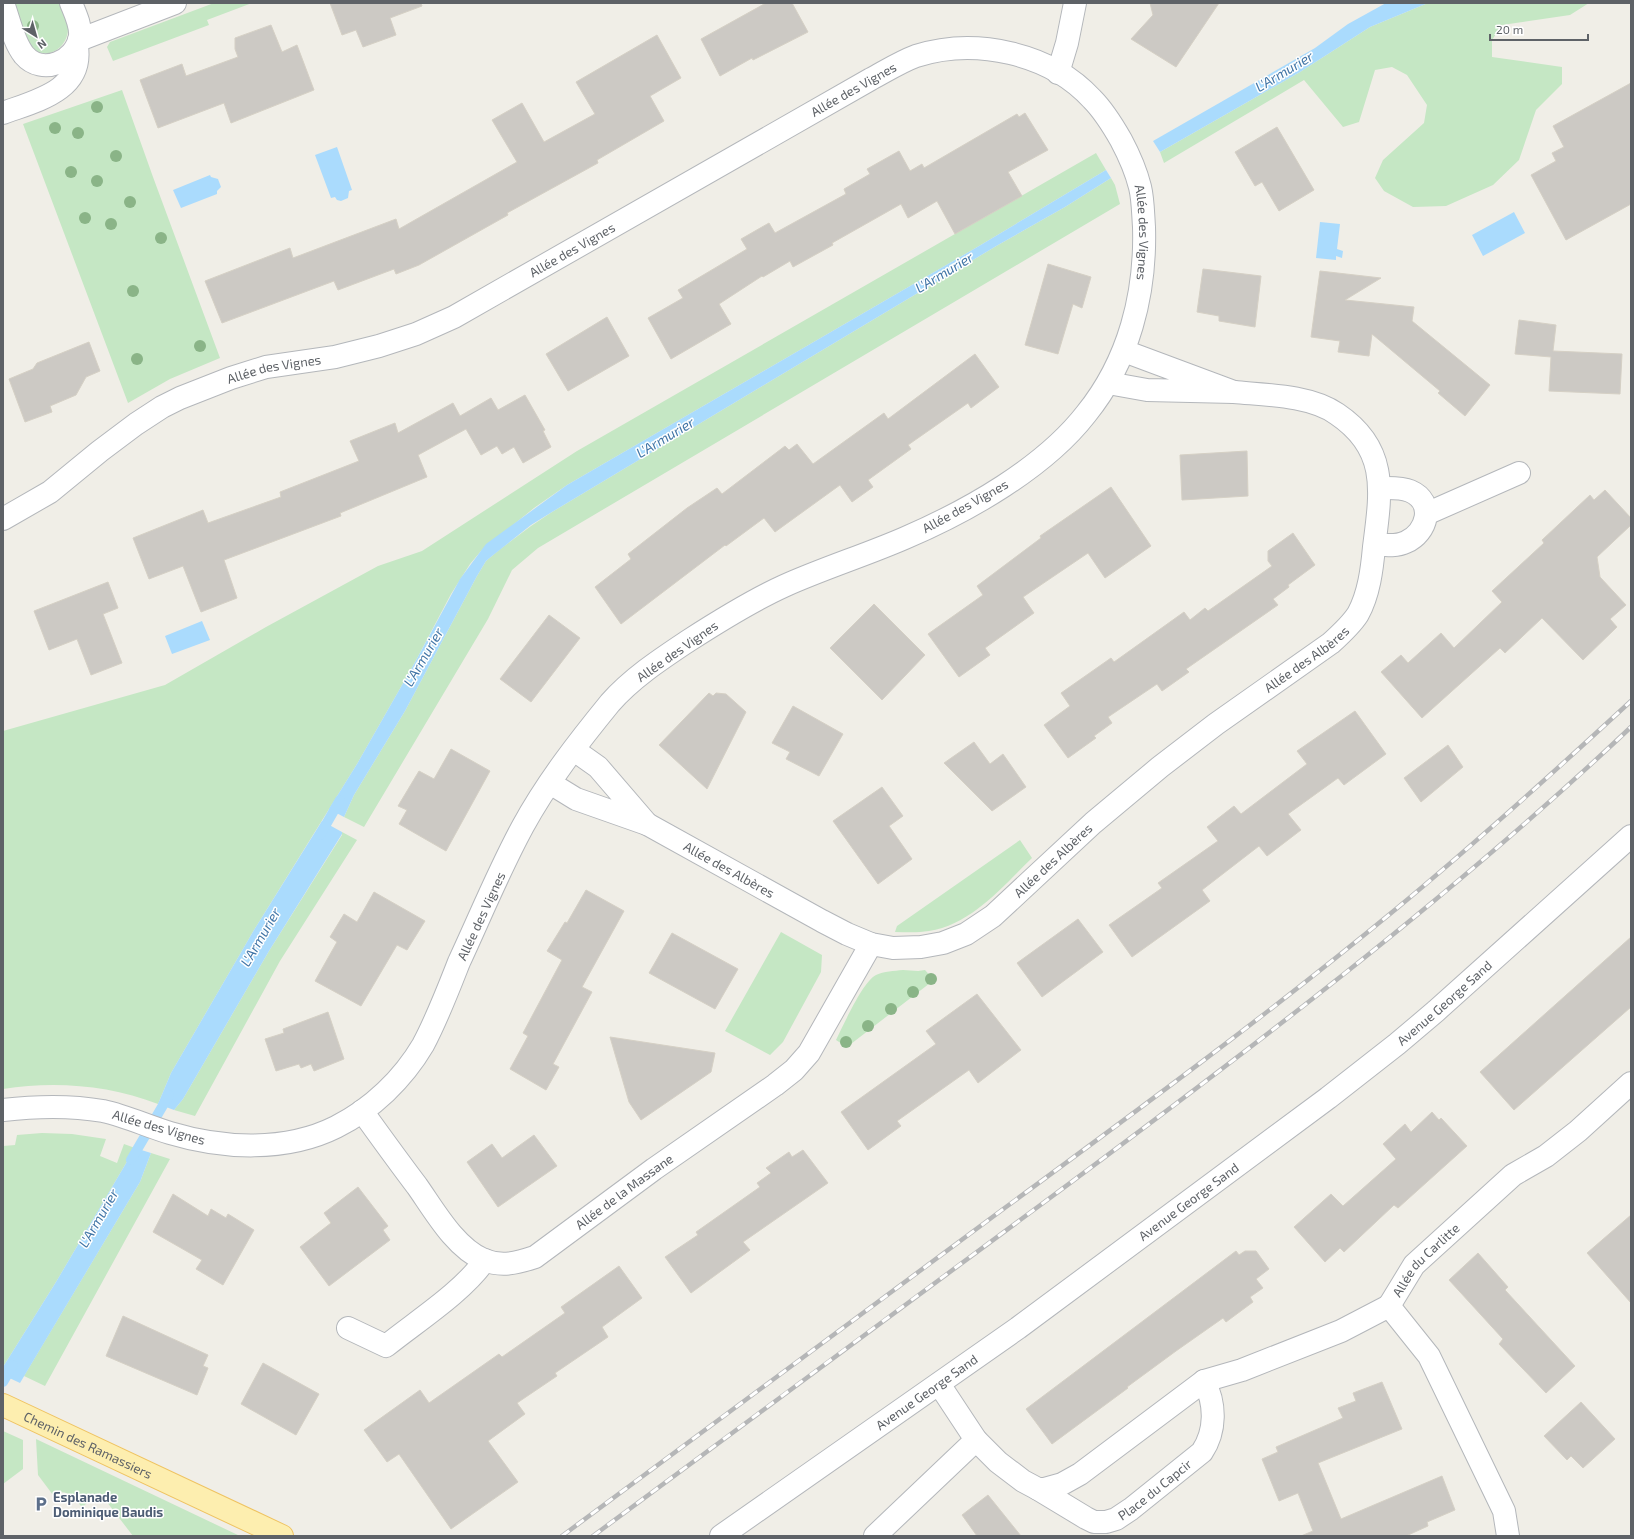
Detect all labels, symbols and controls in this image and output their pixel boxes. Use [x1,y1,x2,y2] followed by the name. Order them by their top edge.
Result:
[16,16,56,56] north arrow
[1490,16,1588,42] scale bar
[1496,22,1523,36] text: 20 m
[35,37,49,52] text: N
[1252,47,1317,95] water label: L'Armurier
[808,59,899,120] street label: Allée des Vignes
[1132,183,1152,281] street label: Allée des Vignes
[526,219,618,280] street label: Allée des Vignes
[912,248,977,296] water label: L'Armurier
[225,351,322,387] street label: Allée des Vignes
[633,413,698,461] water label: L'Armurier
[919,476,1011,536] street label: Allée des Vignes
[633,617,721,685] street label: Allée des Vignes
[1261,623,1352,696] street label: Allée des Albères
[399,624,447,689] water label: L'Armurier
[1010,820,1096,901] street label: Allée des Albères
[681,838,777,901] street label: Allée des Albères
[454,869,508,963] street label: Allée des Vignes
[236,904,284,969] water label: L'Armurier
[1394,957,1495,1049] street label: Avenue George Sand
[111,1106,207,1148] street label: Allée des Vignes
[572,1150,676,1233] street label: Allée de la Massane
[1135,1159,1242,1244] street label: Avenue George Sand
[74,1185,122,1250] water label: L'Armurier
[1389,1220,1463,1300] street label: Allée du Carlitte
[873,1351,981,1433] street label: Avenue George Sand
[21,1408,155,1482] street label: Chemin des Ramassiers
[1115,1456,1195,1524] street label: Place du Capcir
[53,1489,163,1520] place label: Esplanade Dominique Baudis
[32,1495,50,1513] parking icon: Esplanade Dominique Baudis

